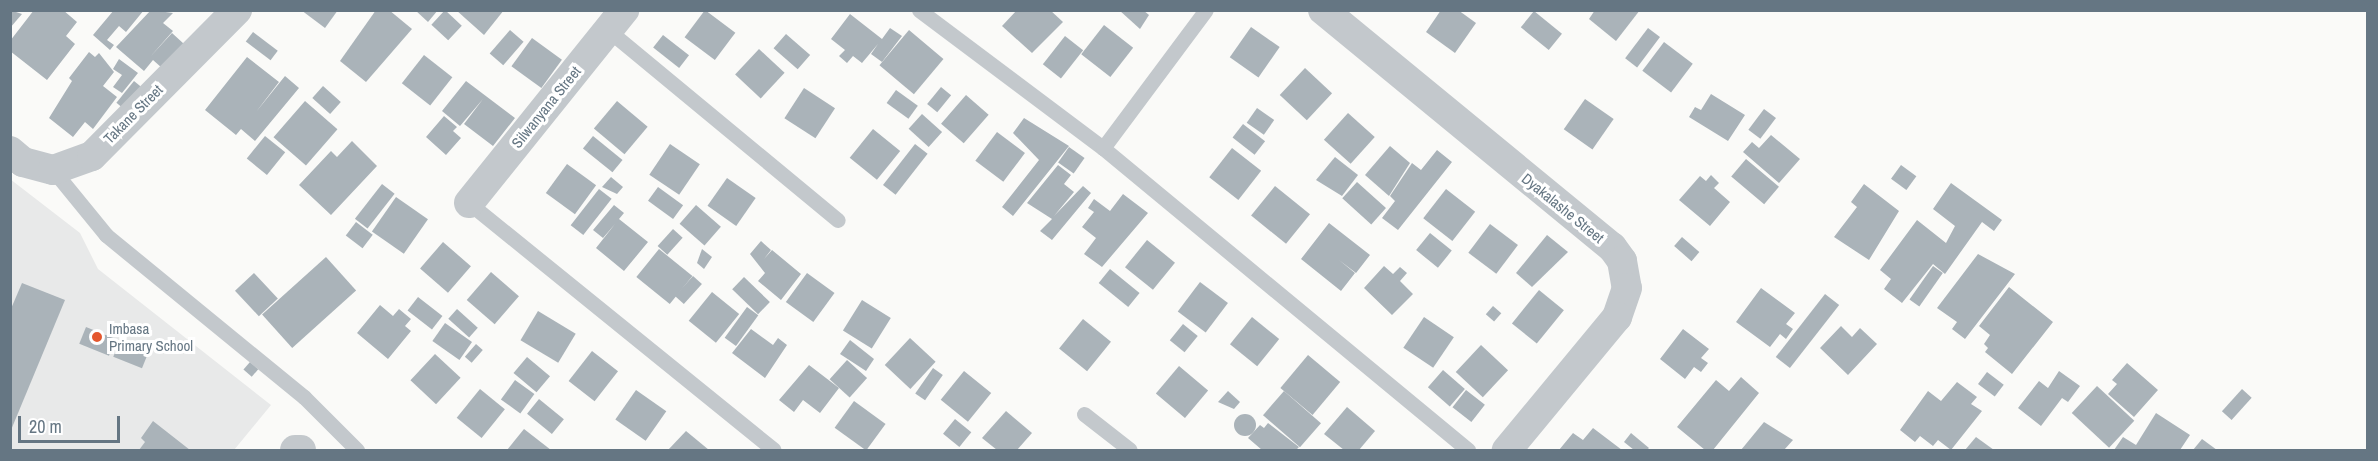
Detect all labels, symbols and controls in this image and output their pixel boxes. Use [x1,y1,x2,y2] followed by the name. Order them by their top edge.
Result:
[508,63,584,151] street label: Silwanyana Street
[100,81,166,147] street label: Takane Street
[1518,169,1608,247] street label: Dyakalashe Street
[109,319,193,354] place label: Imbasa Primary School
[90,330,104,344] marker: Imbasa Primary School
[21,404,123,442] scale bar
[29,414,62,439] text: 20 m

